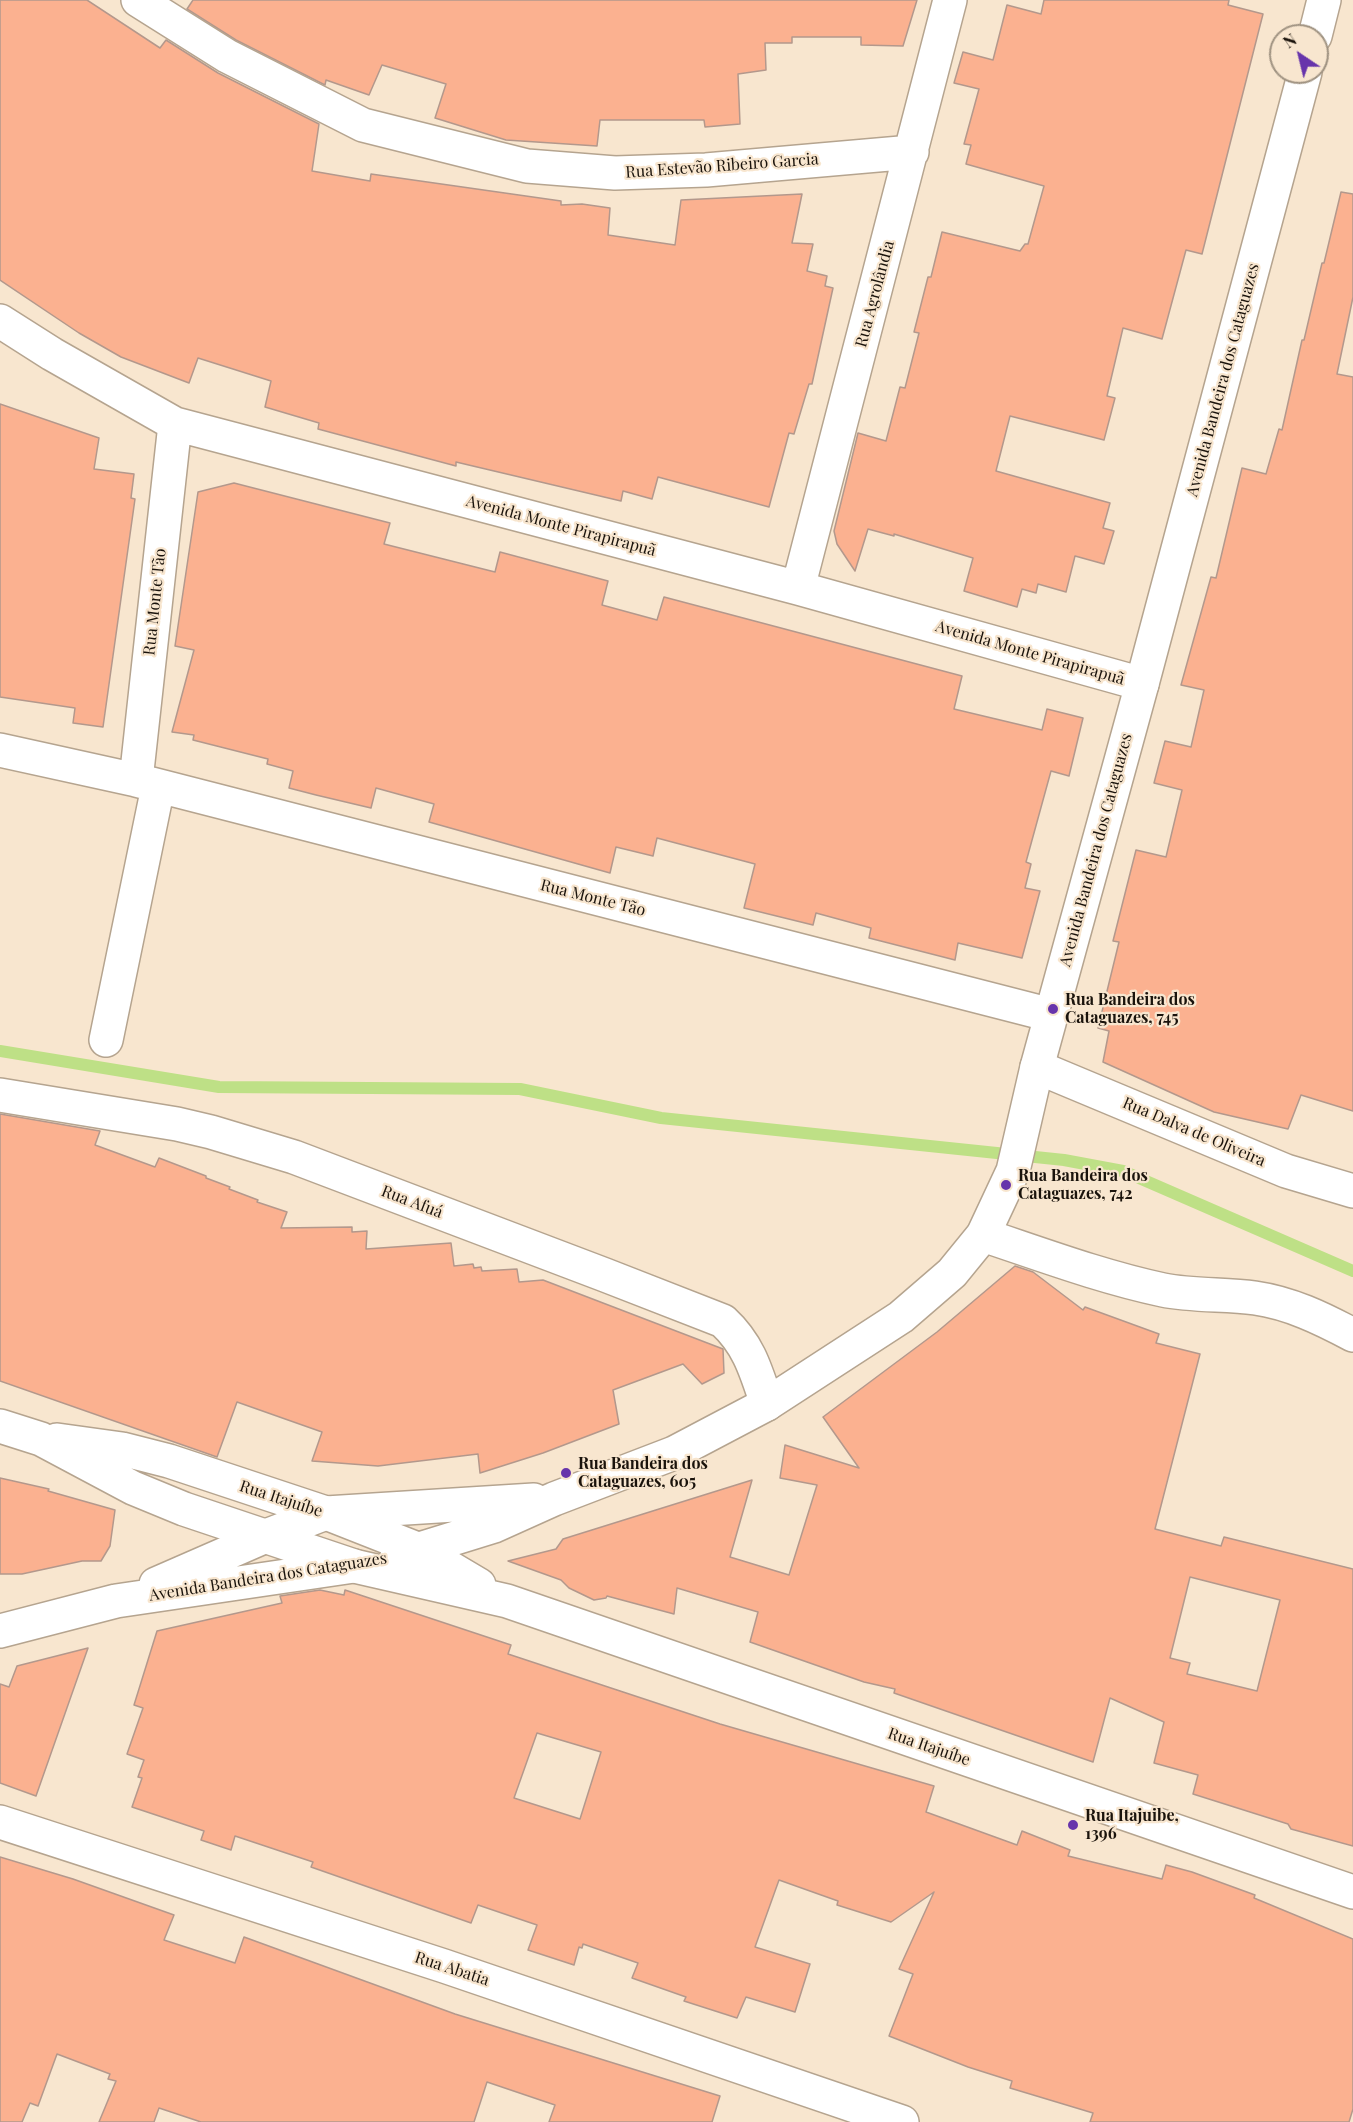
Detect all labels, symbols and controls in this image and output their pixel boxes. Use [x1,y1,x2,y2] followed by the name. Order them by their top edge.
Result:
[1269,24,1329,84] north arrow
[1279,29,1300,52] text: N
[625,150,819,182] street label: Rua Estevão Ribeiro Garcia
[852,239,898,349] street label: Rua Agrolândia
[1183,261,1263,499] street label: Avenida Bandeira dos Cataguazes
[464,491,658,561] street label: Avenida Monte Pirapirapuã
[140,547,170,657] street label: Rua Monte Tão
[933,617,1127,689] street label: Avenida Monte Pirapirapuã
[1056,731,1136,969] street label: Avenida Bandeira dos Cataguazes
[538,876,648,920] street label: Rua Monte Tão
[1065,990,1195,1028] place label: Rua Bandeira dos Cataguazes, 745
[1046,1002,1060,1016] marker: Rua Bandeira dos Cataguazes, 745
[1120,1093,1268,1171] street label: Rua Dalva de Oliveira
[1018,1166,1148,1204] place label: Rua Bandeira dos Cataguazes, 742
[999,1178,1013,1192] marker: Rua Bandeira dos Cataguazes, 742
[379,1182,445,1222] street label: Rua Afuá
[578,1454,708,1492] place label: Rua Bandeira dos Cataguazes, 605
[559,1466,573,1480] marker: Rua Bandeira dos Cataguazes, 605
[237,1477,325,1521] street label: Rua Itajuíbe
[148,1549,388,1605] street label: Avenida Bandeira dos Cataguazes
[885,1724,973,1770] street label: Rua Itajuíbe
[1085,1806,1179,1844] place label: Rua Itajuibe, 1396
[1066,1818,1080,1832] marker: Rua Itajuibe, 1396
[412,1948,492,1990] street label: Rua Abatia

